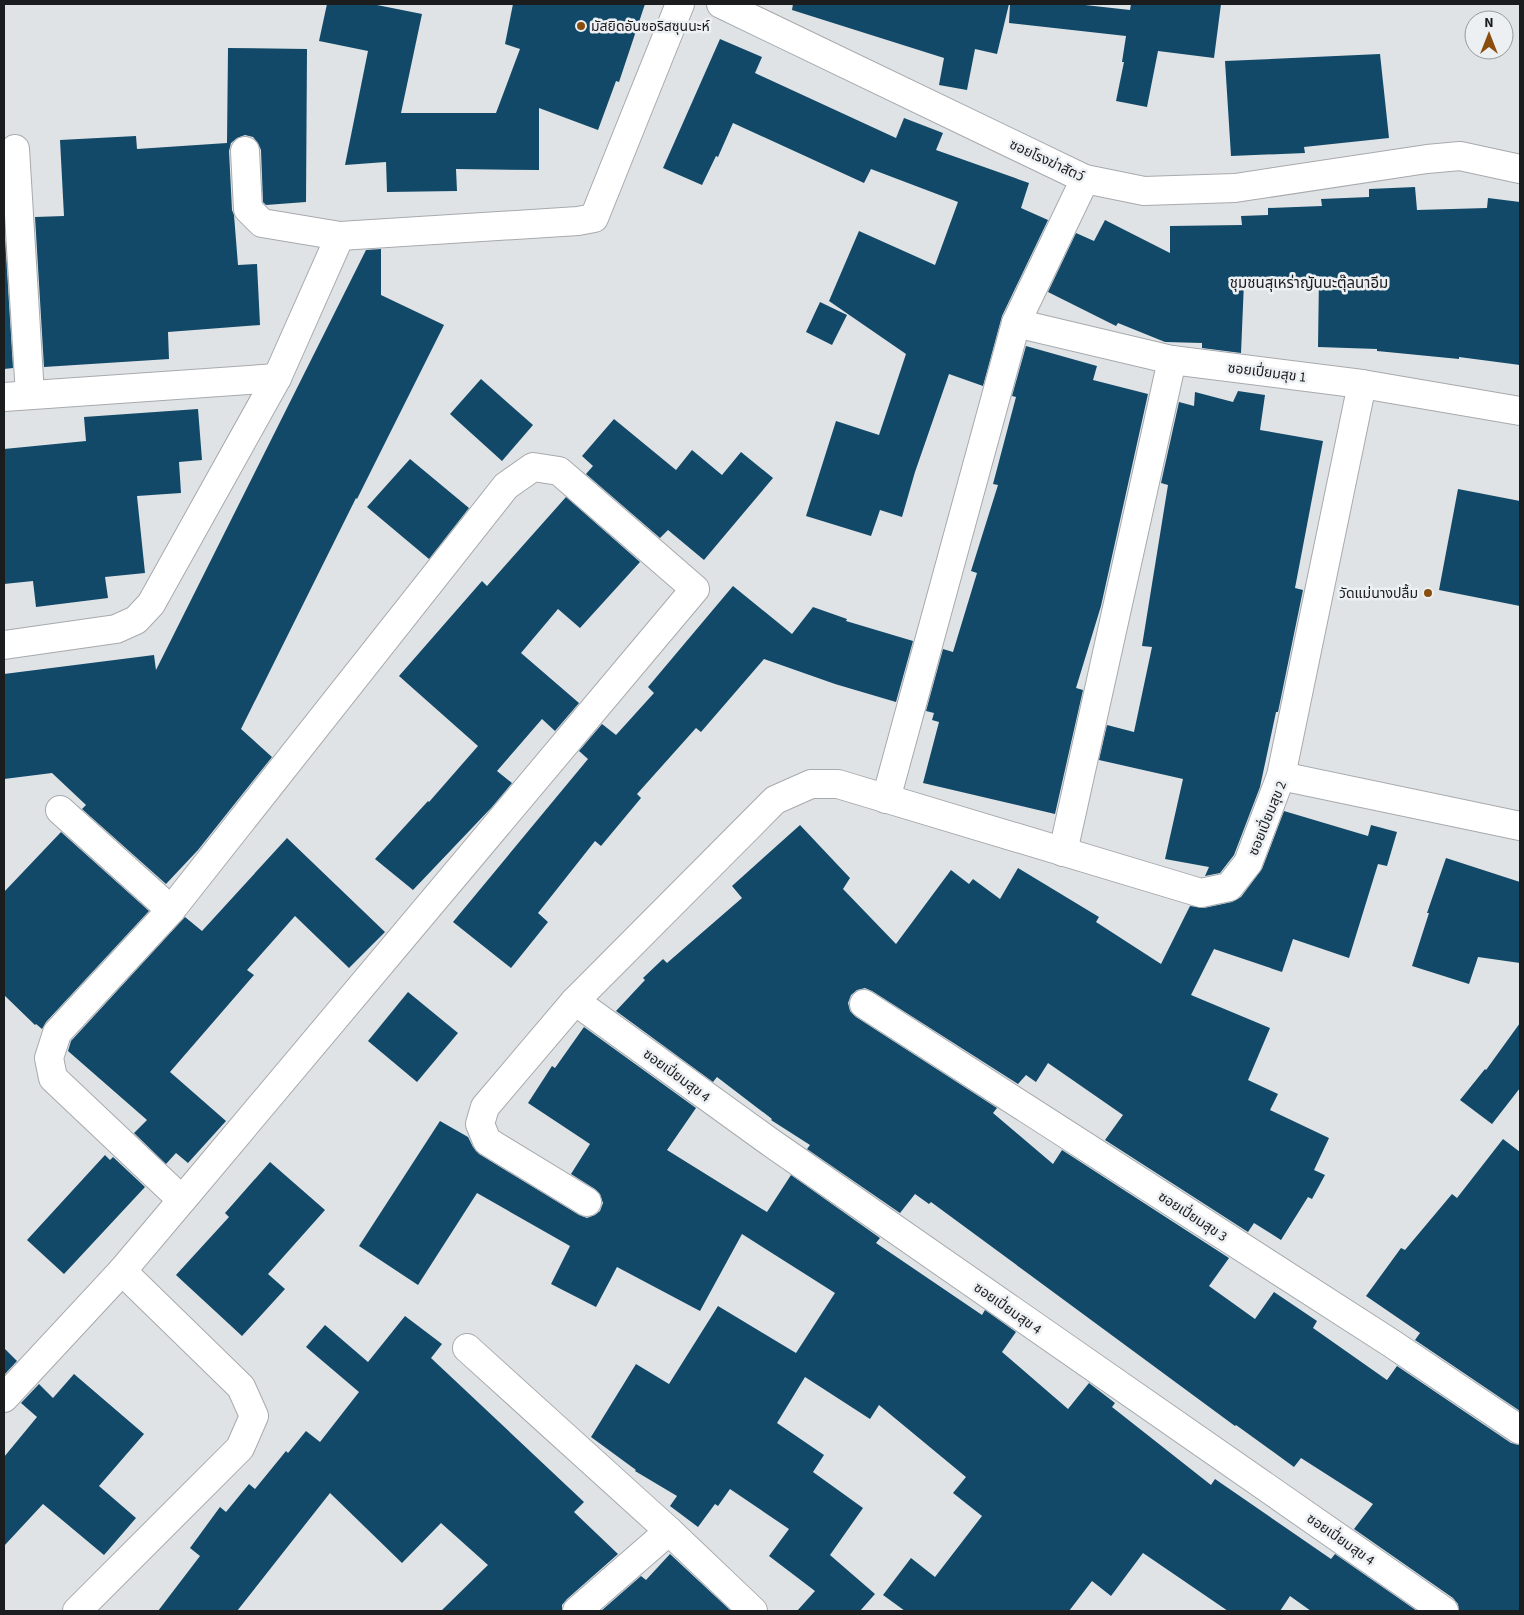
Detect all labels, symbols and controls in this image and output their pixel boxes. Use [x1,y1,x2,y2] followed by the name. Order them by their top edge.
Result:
[1464,10,1514,60] north arrow
[1484,13,1494,33] text: N
[591,17,710,37] place label: มัสยิดอันซอริสซุนนะห์
[575,20,587,32] marker: มัสยิดอันซอริสซุนนะห์
[1006,135,1087,187] street label: ซอยโรงฆ่าสัตว์
[1230,273,1388,294] district label: ชุมชนสุเหร่าญันนะตุ๊ลนาอีม
[1226,357,1307,388] street label: ซอยเปี่ยมสุข 1
[1339,583,1418,604] place label: วัดแม่นางปลื้ม
[1422,587,1434,599] marker: วัดแม่นางปลื้ม
[1243,778,1292,859] street label: ซอยเปี่ยมสุข 2
[639,1044,715,1107] street label: ซอยเปี่ยมสุข 4
[1154,1186,1232,1247] street label: ซอยเปี่ยมสุข 3
[969,1277,1046,1340] street label: ซอยเปี่ยมสุข 4
[1302,1508,1379,1571] street label: ซอยเปี่ยมสุข 4

